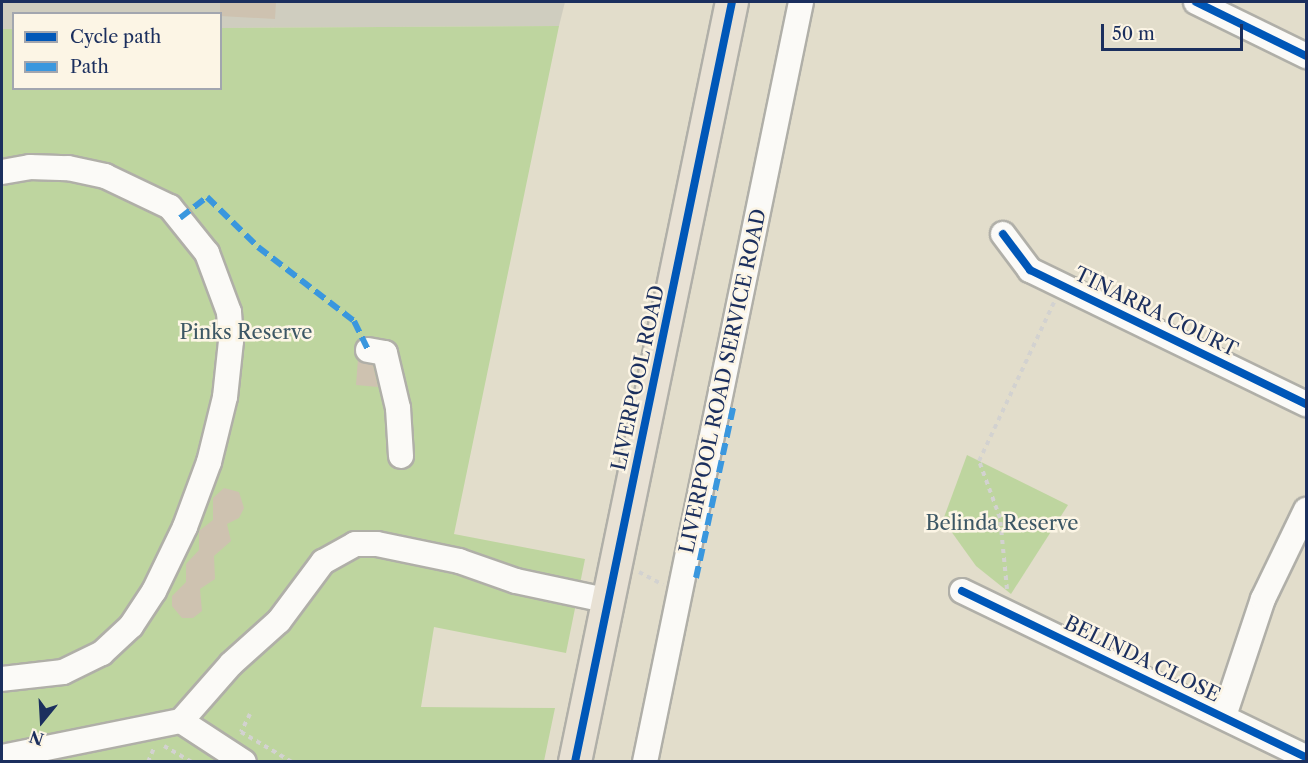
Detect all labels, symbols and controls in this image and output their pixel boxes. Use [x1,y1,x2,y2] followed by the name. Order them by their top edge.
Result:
[12,12,222,90] legend
[1104,12,1246,50] scale bar
[1112,23,1155,45] text: 50 m
[70,26,161,48] text: Cycle path
[70,56,109,78] text: Path
[675,206,771,556] street label: LIVERPOOL ROAD SERVICE ROAD
[1070,262,1242,362] street label: TINARRA COURT
[607,283,669,473] street label: LIVERPOOL ROAD
[180,320,312,344] park label: Pinks Reserve
[925,511,1079,535] park label: Belinda Reserve
[1060,611,1224,707] street label: BELINDA CLOSE
[12,691,72,751] north arrow
[27,726,46,750] text: N

